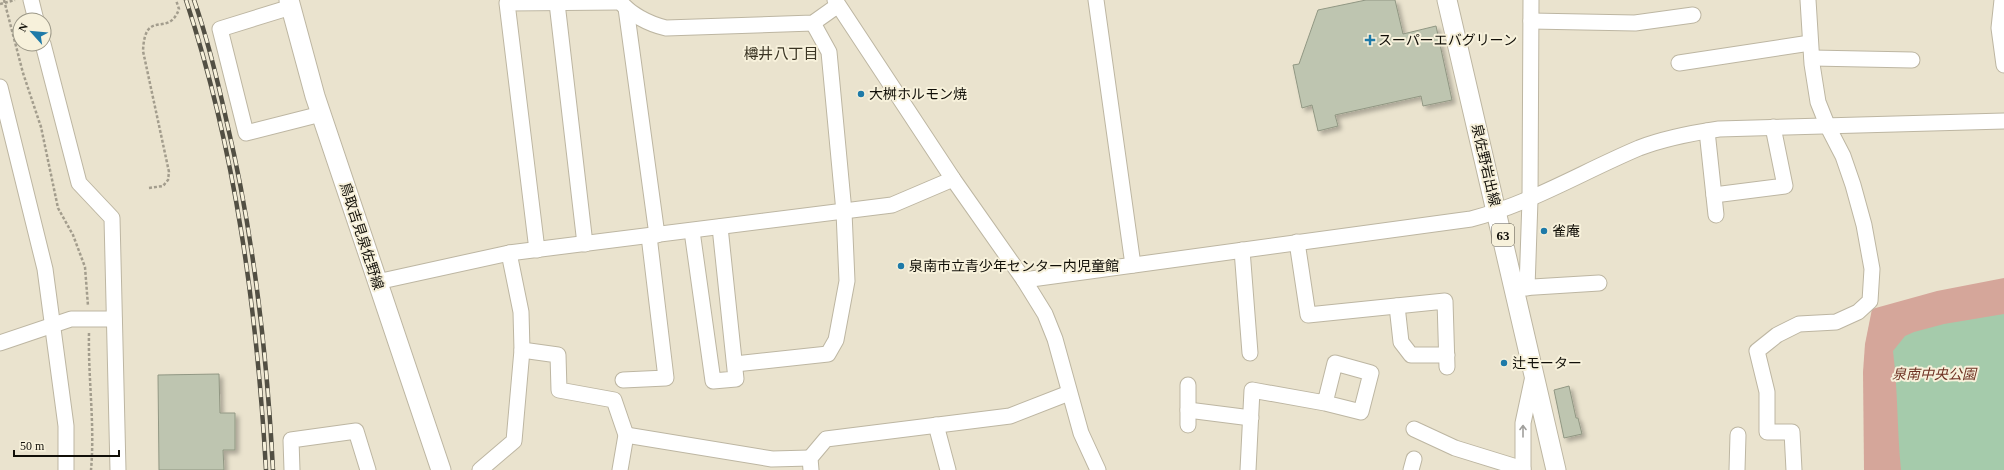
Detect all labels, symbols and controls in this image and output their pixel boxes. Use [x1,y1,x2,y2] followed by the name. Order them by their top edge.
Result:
[12,12,52,52] north arrow
[16,21,30,34] text: N
[1378,33,1517,48] place label: スーパーエバグリーン
[1365,35,1375,45] marker: スーパーエバグリーン
[743,45,819,62] district label: 樽井八丁目
[869,87,967,102] place label: 大桝ホルモン焼
[856,89,866,99] marker: 大桝ホルモン焼
[1469,122,1503,208] street label: 泉佐野岩出線
[337,180,387,292] street label: 鳥取吉見泉佐野線
[1492,224,1514,246] road number: 63
[1552,224,1580,239] place label: 雀庵
[1539,226,1549,236] marker: 雀庵
[909,258,1119,274] place label: 泉南市立青少年センター内児童館
[896,261,906,271] marker: 泉南市立青少年センター内児童館
[1512,356,1582,371] place label: 辻モーター
[1499,358,1509,368] marker: 辻モーター
[1892,367,1978,382] park label: 泉南中央公園
[1519,425,1527,438] one-way arrow
[14,432,119,458] scale bar
[20,439,45,453] text: 50 m

